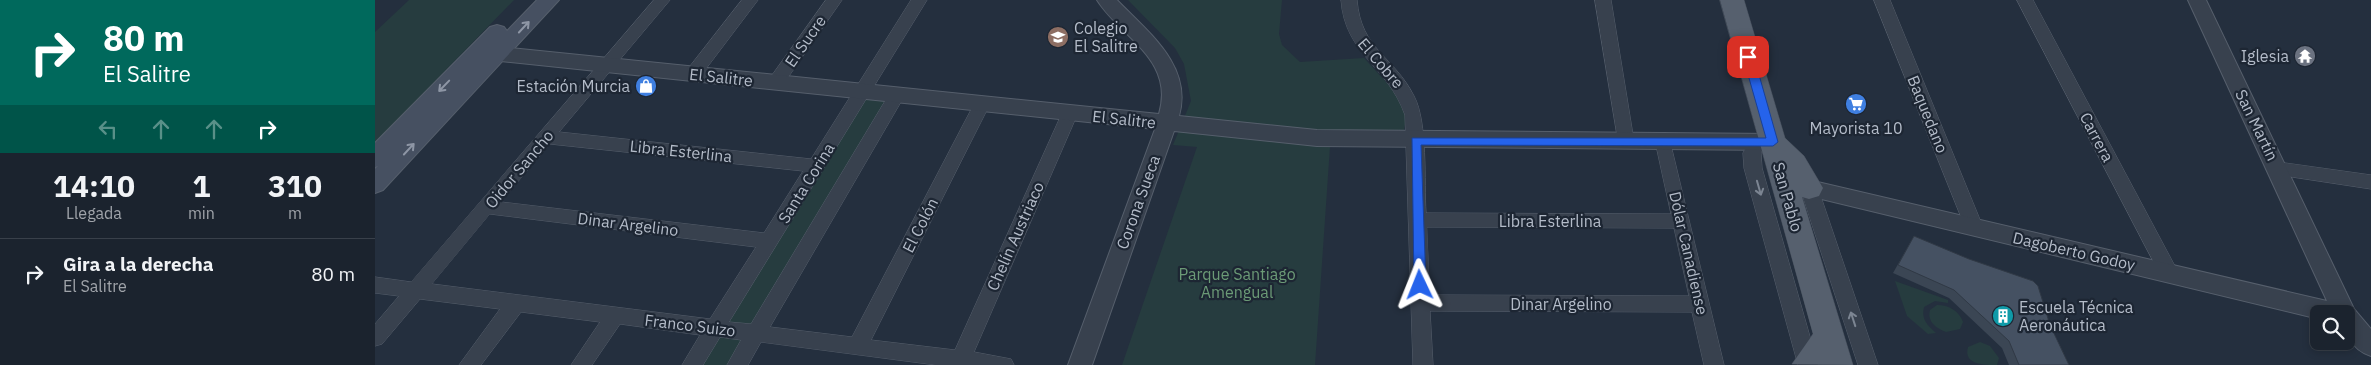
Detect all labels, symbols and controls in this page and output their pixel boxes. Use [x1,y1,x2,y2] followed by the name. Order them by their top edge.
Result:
[780,11,830,71] street label: El Sucre
[103,15,185,61] text: 80 m
[1074,18,1138,56] place label: Colegio El Salitre
[20,20,85,85] icon: right
[518,20,530,33] one-way arrow
[1046,25,1070,49] school or university icon: Colegio El Salitre
[1354,34,1408,92] street label: El Cobre
[1727,36,1769,78] pin
[1734,43,1762,71] icon: arrive
[2293,44,2317,68] temple icon: Iglesia
[2241,46,2289,66] place label: Iglesia
[103,59,191,88] text: El Salitre
[688,64,754,90] street label: El Salitre
[1903,72,1953,156] street label: Baquedano
[634,74,658,98] shop icon: Estación Murcia
[516,76,630,96] place label: Estación Murcia
[438,80,450,93] one-way arrow
[2231,86,2283,164] street label: San Martín
[1844,92,1868,116] supermarket icon: Mayorista 10
[1091,106,1157,132] street label: El Salitre
[2076,109,2119,166] street label: Carrera
[94,115,122,143] icon: left
[147,115,175,143] icon: ahead
[200,115,228,143] icon: ahead
[253,115,281,143] icon: right
[1809,118,1903,138] place label: Mayorista 10
[480,126,558,212] street label: Oidor Sancho
[629,136,734,166] street label: Libra Esterlina
[773,139,839,227] street label: Santa Corina
[402,143,414,155] one-way arrow
[1112,152,1164,252] street label: Corona Sueca
[1769,160,1807,234] street label: San Pablo
[53,166,135,205] text: 14:10
[192,166,210,205] text: 1
[268,166,322,205] text: 310
[982,178,1048,294] street label: Chelín Austriaco
[1754,180,1764,196] one-way arrow
[1665,189,1713,317] street label: Dólar Canadiense
[898,194,942,256] street label: El Colón
[66,203,122,223] text: Llegada
[188,203,215,223] text: min
[288,203,302,223] text: m
[577,208,680,240] street label: Dinar Argelino
[1499,211,1602,231] street label: Libra Esterlina
[2011,227,2137,275] street label: Dagoberto Godoy
[63,252,214,276] text: Gira a la derecha
[1393,258,1445,310] position arrow
[20,260,48,288] icon: right
[311,262,355,286] text: 80 m
[1178,264,1296,302] park label: Parque Santiago Amengual
[63,276,127,296] text: El Salitre
[1510,294,1612,314] street label: Dinar Argelino
[2019,297,2134,335] place label: Escuela Técnica Aeronáutica
[1991,304,2015,328] building icon: Escuela Técnica Aeronáutica
[2310,305,2355,350] map controls
[2310,305,2355,350] button: search
[643,310,737,340] street label: Franco Suizo
[1848,311,1857,327] one-way arrow

